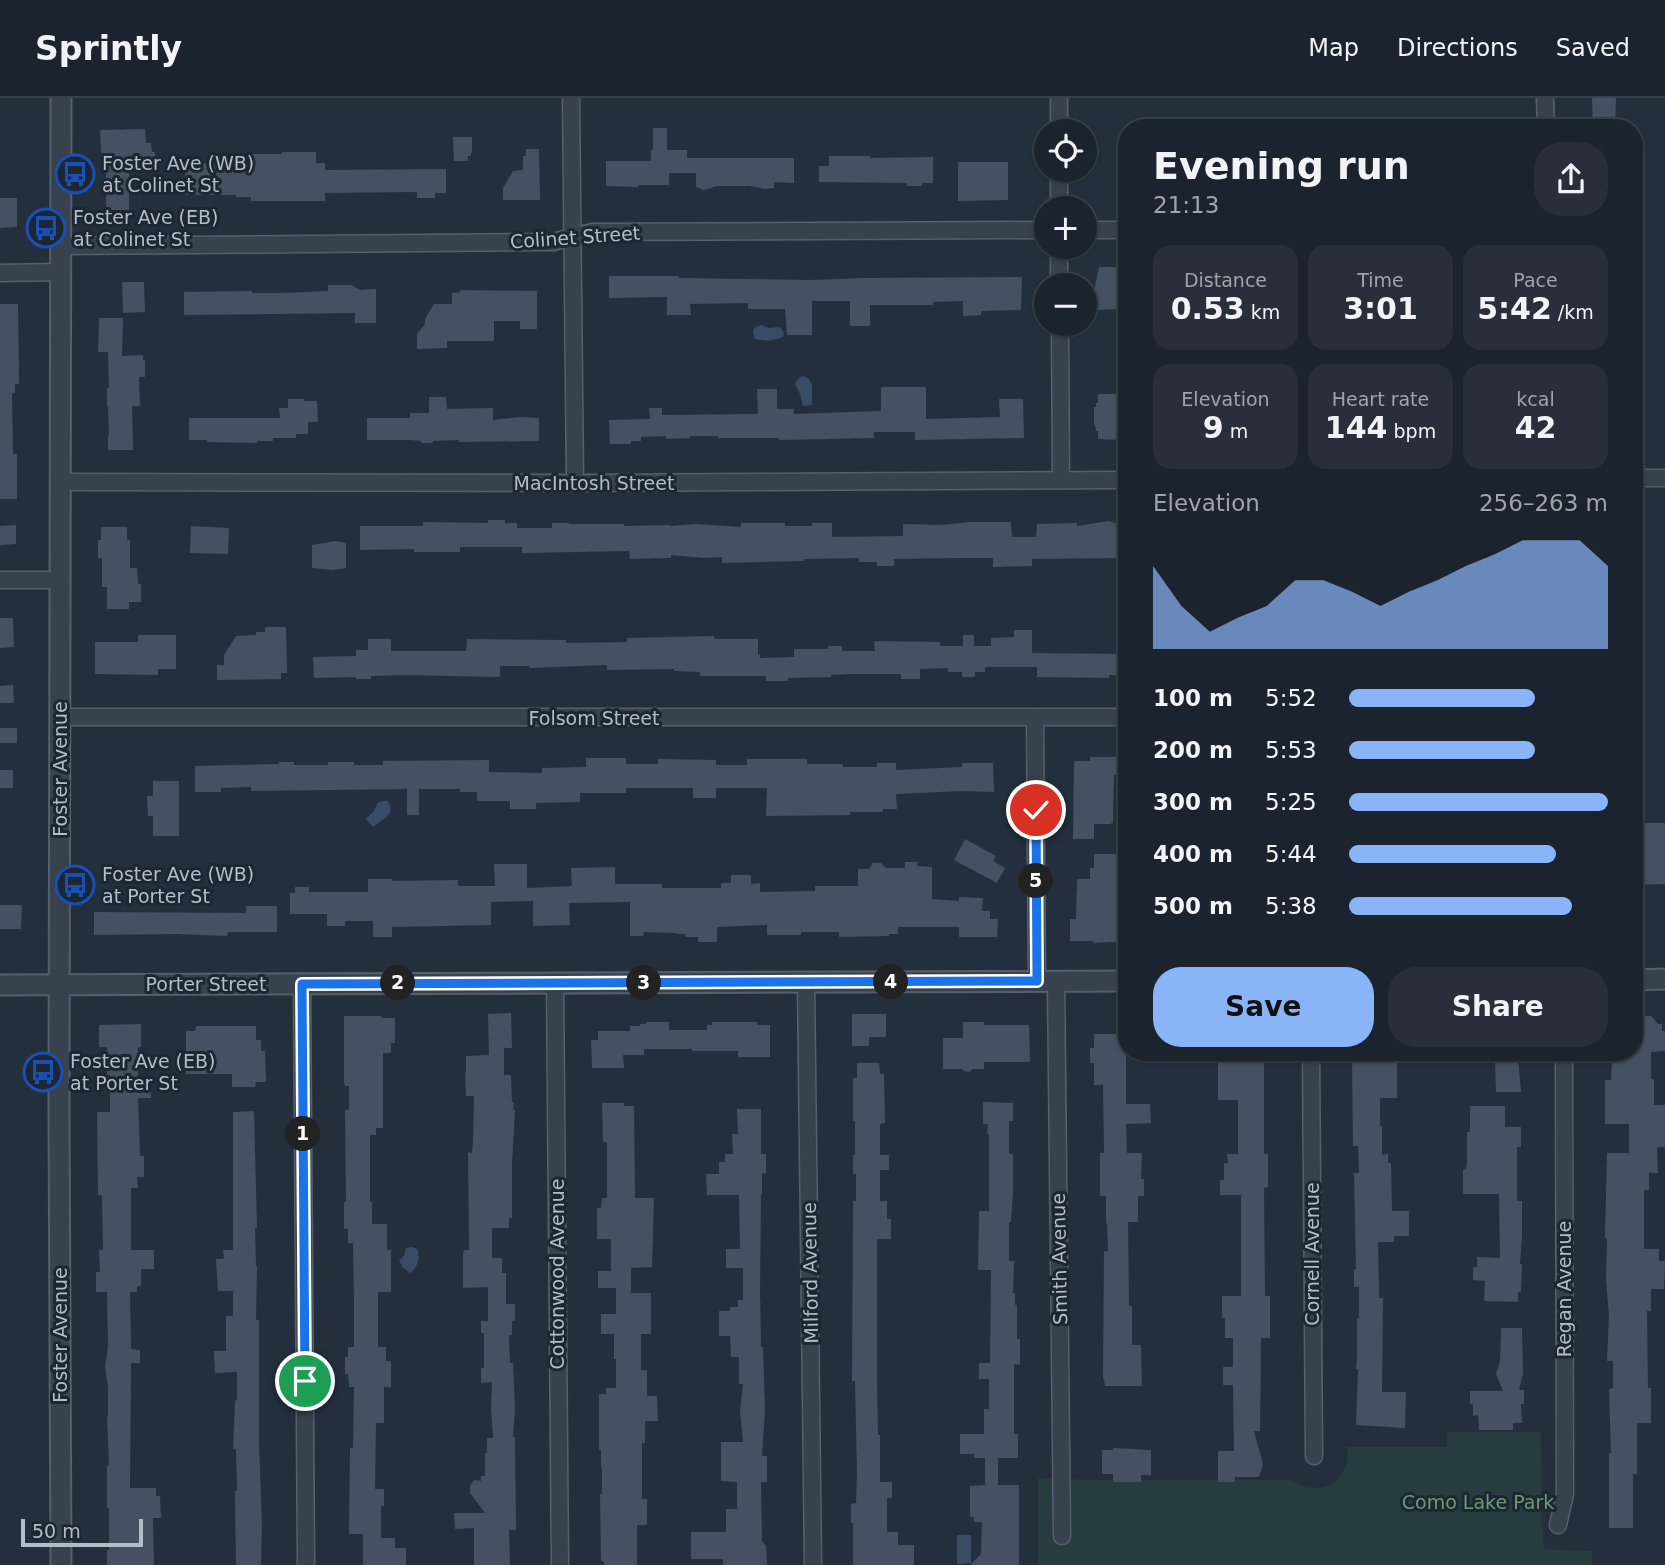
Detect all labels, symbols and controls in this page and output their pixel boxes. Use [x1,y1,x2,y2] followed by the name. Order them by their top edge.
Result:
[35,29,182,68] text: Sprintly
[1308,34,1359,62] text: Map
[1397,34,1518,62] text: Directions
[1556,34,1630,62] text: Saved
[1034,119,1097,336] map controls
[1034,119,1097,182] button: locate
[1534,142,1608,216] button: share
[1153,144,1410,188] text: Evening run
[102,152,254,196] place label: Foster Ave (WB) at Colinet St
[54,153,96,195] bus stop icon: Foster Ave (WB) at Colinet St
[1153,192,1219,218] text: 21:13
[1034,196,1097,259] button: +
[73,206,219,250] place label: Foster Ave (EB) at Colinet St
[25,207,67,249] bus stop icon: Foster Ave (EB) at Colinet St
[509,221,641,253] street label: Colinet Street
[1184,269,1267,291] text: Distance
[1357,269,1404,291] text: Time
[1513,269,1558,291] text: Pace
[1034,273,1097,336] button: −
[1171,291,1245,326] text: 0.53
[1343,291,1418,326] text: 3:01
[1477,291,1552,326] text: 5:42
[1245,301,1280,323] text: km
[1552,301,1594,323] text: /km
[1181,388,1270,410] text: Elevation
[1332,388,1429,410] text: Heart rate
[1516,388,1555,410] text: kcal
[1203,410,1224,445] text: 9
[1325,410,1387,445] text: 144
[1515,410,1556,445] text: 42
[1224,420,1248,442] text: m
[1387,420,1436,442] text: bpm
[514,472,674,494] street label: MacIntosh Street
[1153,490,1260,516] text: Elevation
[1479,490,1608,516] text: 256–263 m
[1153,685,1233,711] text: 100 m
[1265,685,1317,711] text: 5:52
[49,701,71,837] street label: Foster Avenue
[529,707,659,729] street label: Folsom Street
[1153,737,1233,763] text: 200 m
[1265,737,1317,763] text: 5:53
[1006,780,1066,840] pin
[1153,789,1233,815] text: 300 m
[1265,789,1317,815] text: 5:25
[1017,791,1055,829] icon: check
[1153,841,1233,867] text: 400 m
[1265,841,1317,867] text: 5:44
[102,863,254,907] place label: Foster Ave (WB) at Porter St
[54,864,96,906] bus stop icon: Foster Ave (WB) at Porter St
[1018,864,1054,898] pin: 5
[1029,869,1042,891] text: 5
[1153,893,1233,919] text: 500 m
[1265,893,1317,919] text: 5:38
[874,964,908,1000] pin: 4
[380,966,416,1001] pin: 2
[626,966,662,1001] pin: 3
[1153,967,1374,1047] button: Save
[1388,967,1608,1047] button: Share
[884,970,897,992] text: 4
[391,971,404,993] text: 2
[637,971,650,993] text: 3
[146,973,266,995] street label: Porter Street
[70,1050,216,1094] place label: Foster Ave (EB) at Porter St
[22,1051,64,1093] bus stop icon: Foster Ave (EB) at Porter St
[286,1116,320,1152] pin: 1
[296,1122,309,1144] text: 1
[546,1179,568,1369] street label: Cottonwood Avenue
[1301,1182,1323,1326] street label: Cornell Avenue
[1047,1193,1071,1325] street label: Smith Avenue
[798,1202,822,1344] street label: Milford Avenue
[1553,1221,1575,1357] street label: Regan Avenue
[49,1267,71,1403] street label: Foster Avenue
[275,1351,335,1411] pin
[286,1362,324,1400] icon: arrive
[1402,1491,1554,1513] park label: Como Lake Park
[21,1516,144,1548] scale bar
[32,1520,81,1542] text: 50 m

